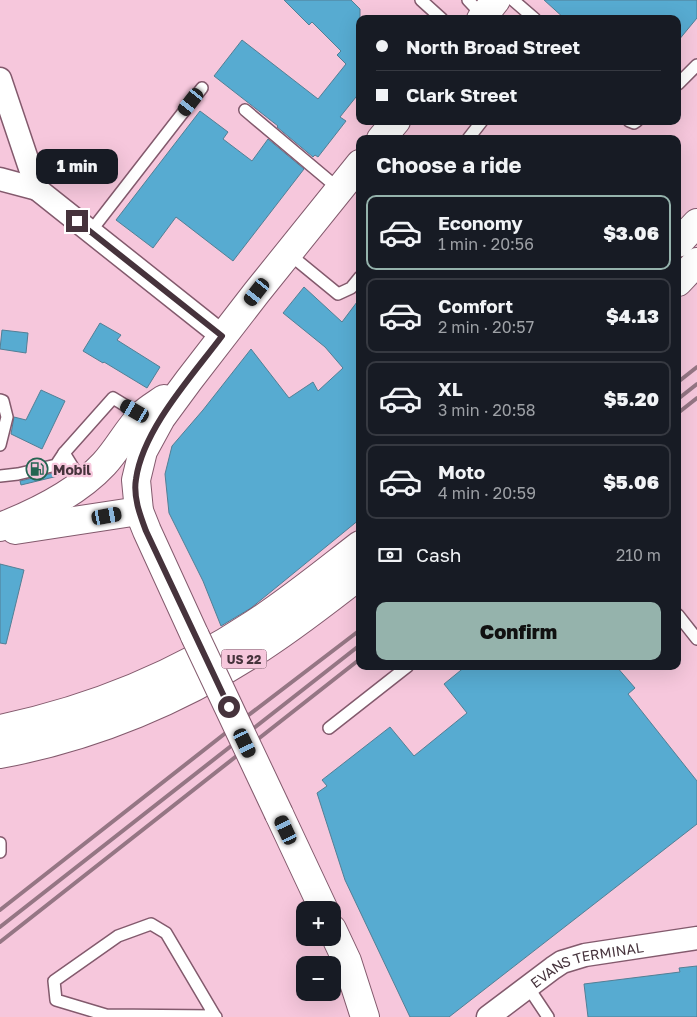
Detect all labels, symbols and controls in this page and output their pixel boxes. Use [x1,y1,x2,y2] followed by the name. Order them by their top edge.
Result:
[406,35,580,58] text: North Broad Street
[406,83,517,106] text: Clark Street
[175,86,206,118] car
[36,148,118,184] callout: 1 min
[376,151,522,178] text: Choose a ride
[57,156,97,176] text: 1 min
[66,210,88,232] route end
[378,210,423,255] icon: car
[438,211,523,234] text: Economy
[603,221,659,244] text: $3.06
[438,234,534,254] text: 1 min · 20:56
[241,276,272,308] car
[378,293,423,338] icon: car
[438,294,513,317] text: Comfort
[606,304,659,327] text: $4.13
[438,317,534,337] text: 2 min · 20:57
[378,376,423,421] icon: car
[438,377,463,400] text: XL
[604,387,659,410] text: $5.20
[118,397,151,425] car
[438,400,536,420] text: 3 min · 20:58
[25,457,49,481] fuel station icon: Mobil
[378,459,423,504] icon: car
[438,460,485,483] text: Moto
[53,461,91,478] place label: Mobil
[603,470,659,493] text: $5.06
[438,483,536,503] text: 4 min · 20:59
[90,506,123,526] car
[376,541,404,569] icon: cash
[416,543,461,566] text: Cash
[616,545,661,565] text: 210 m
[376,602,661,660] button: Confirm
[222,650,266,669] road number: US 22
[218,696,240,718] route start
[231,726,258,760] car
[272,813,299,847] car
[296,901,341,1001] map controls
[296,901,341,946] button: +
[527,938,645,991] street label: EVANS TERMINAL
[296,956,341,1001] button: −

